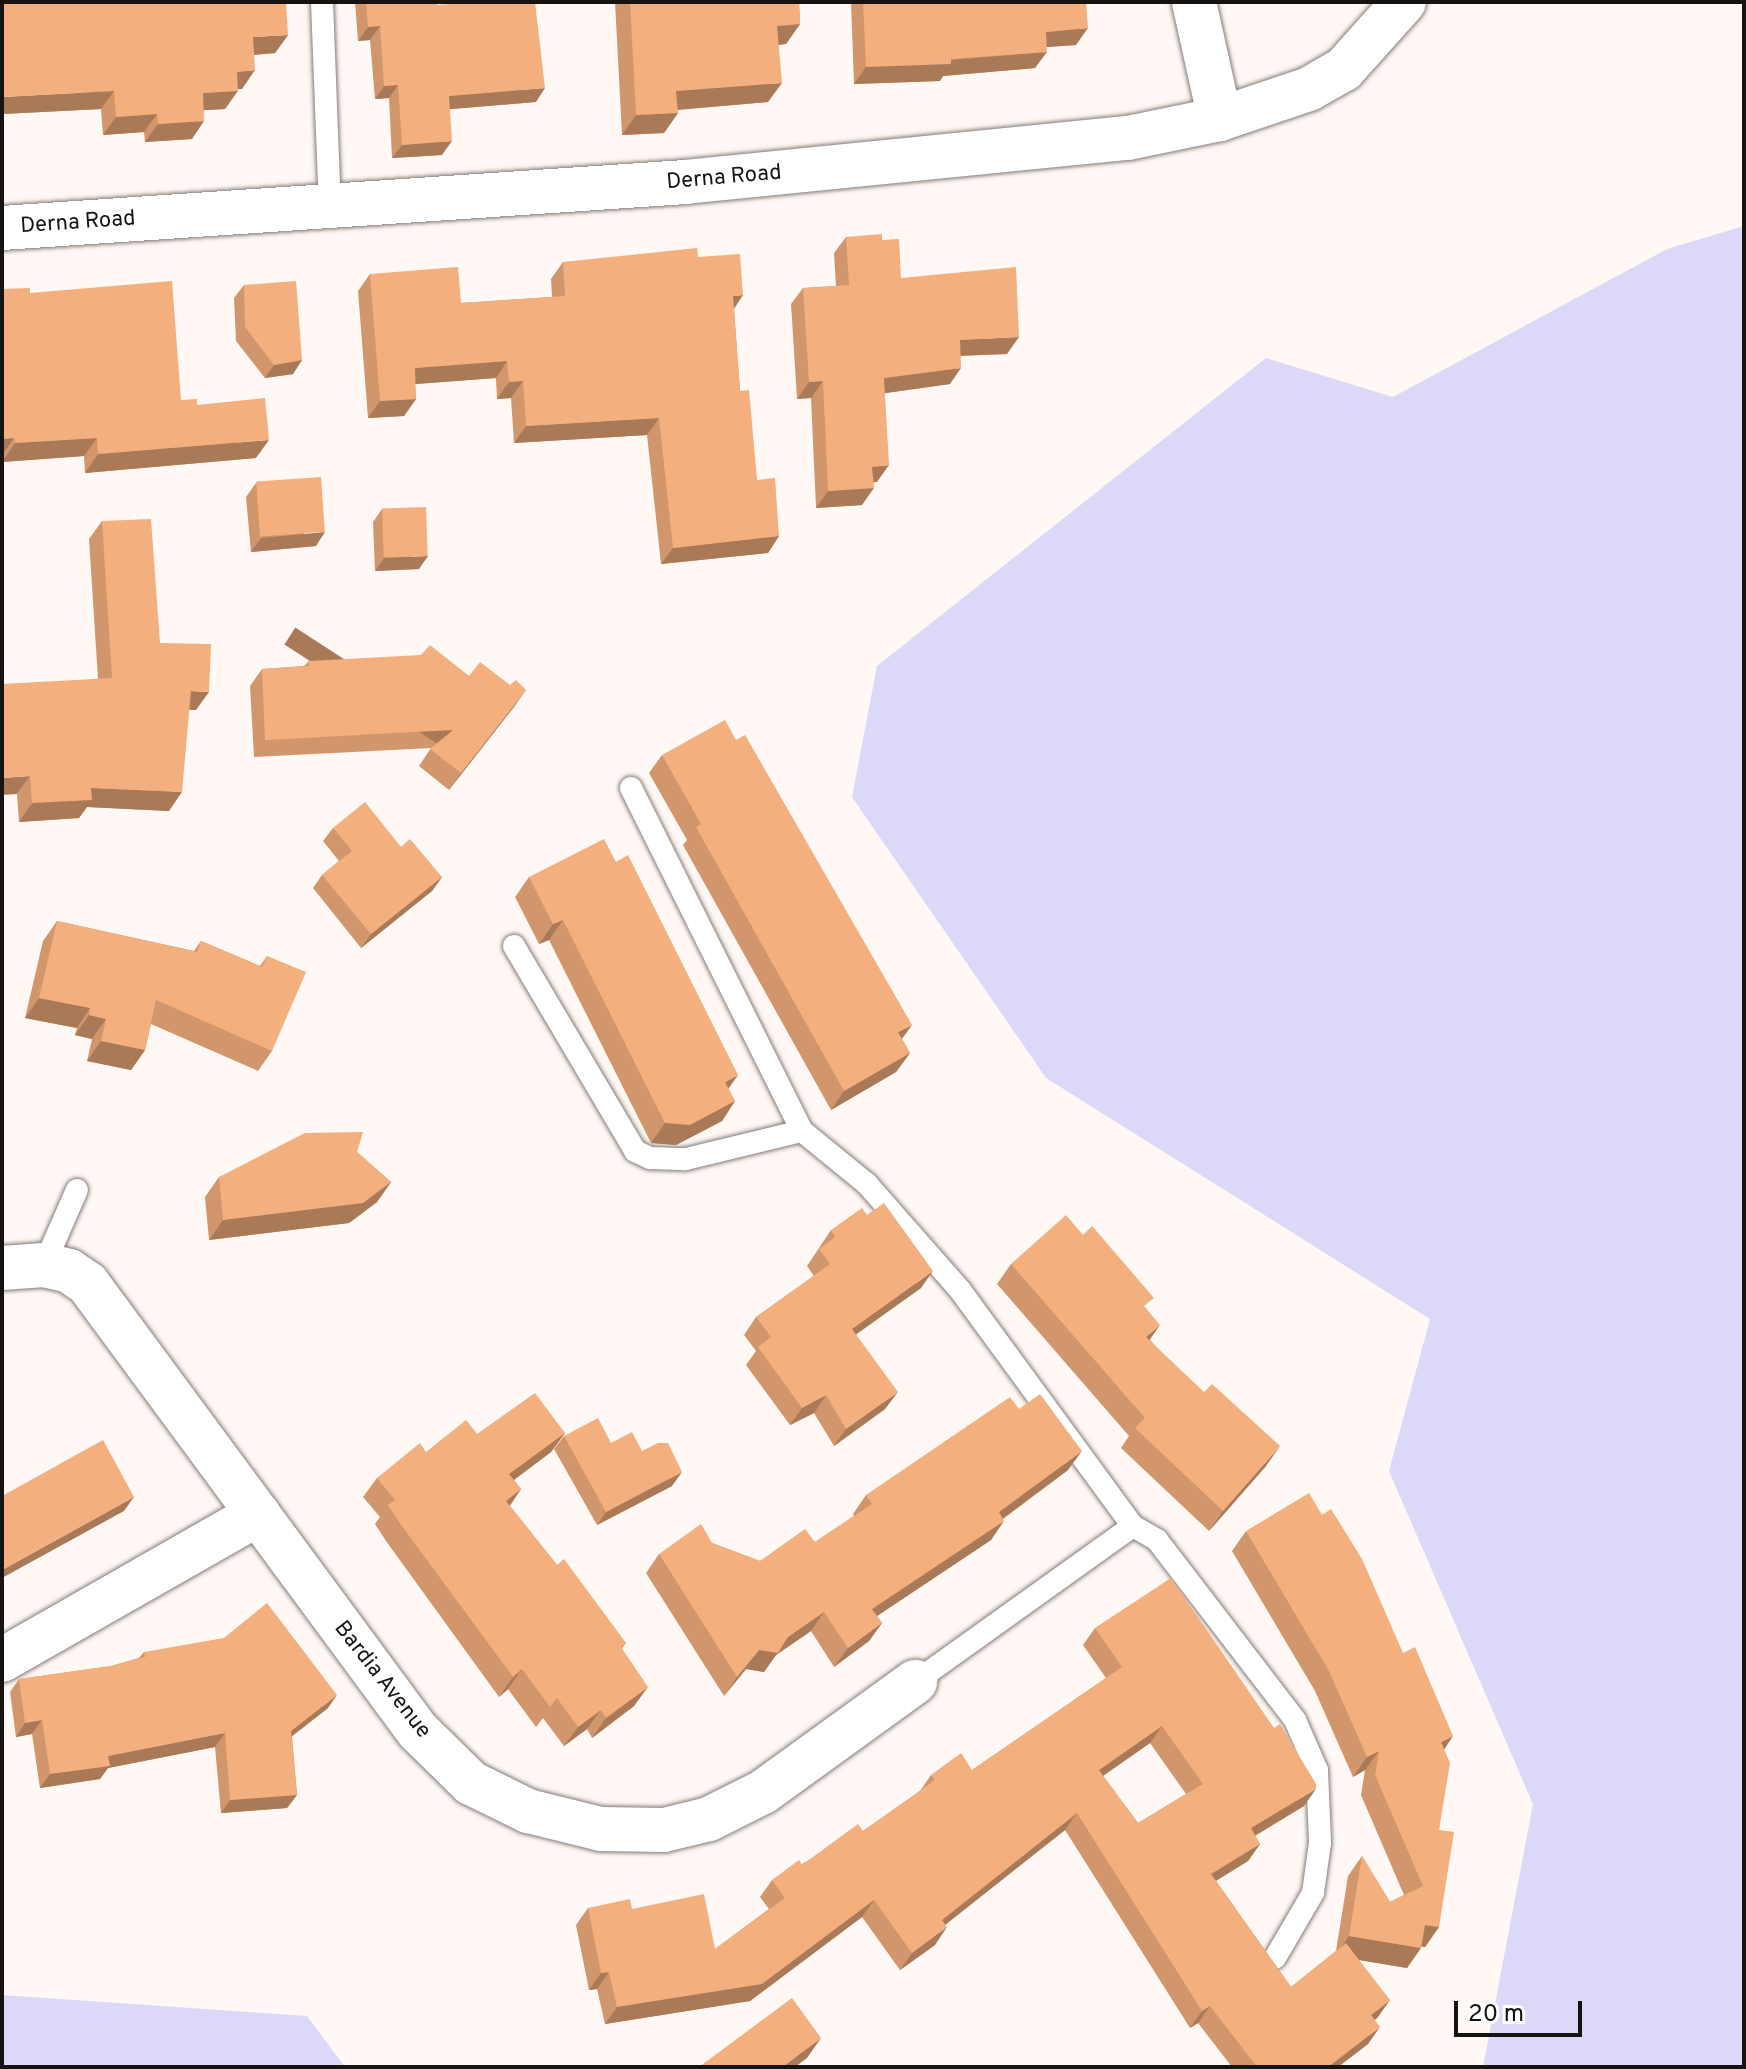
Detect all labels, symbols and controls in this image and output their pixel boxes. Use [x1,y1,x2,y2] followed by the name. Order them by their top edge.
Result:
[665,160,783,196] street label: Derna Road
[19,206,137,240] street label: Derna Road
[328,1616,436,1744] street label: Bardia Avenue
[1458,1985,1586,2035] scale bar
[1468,2000,1524,2030] text: 20 m

